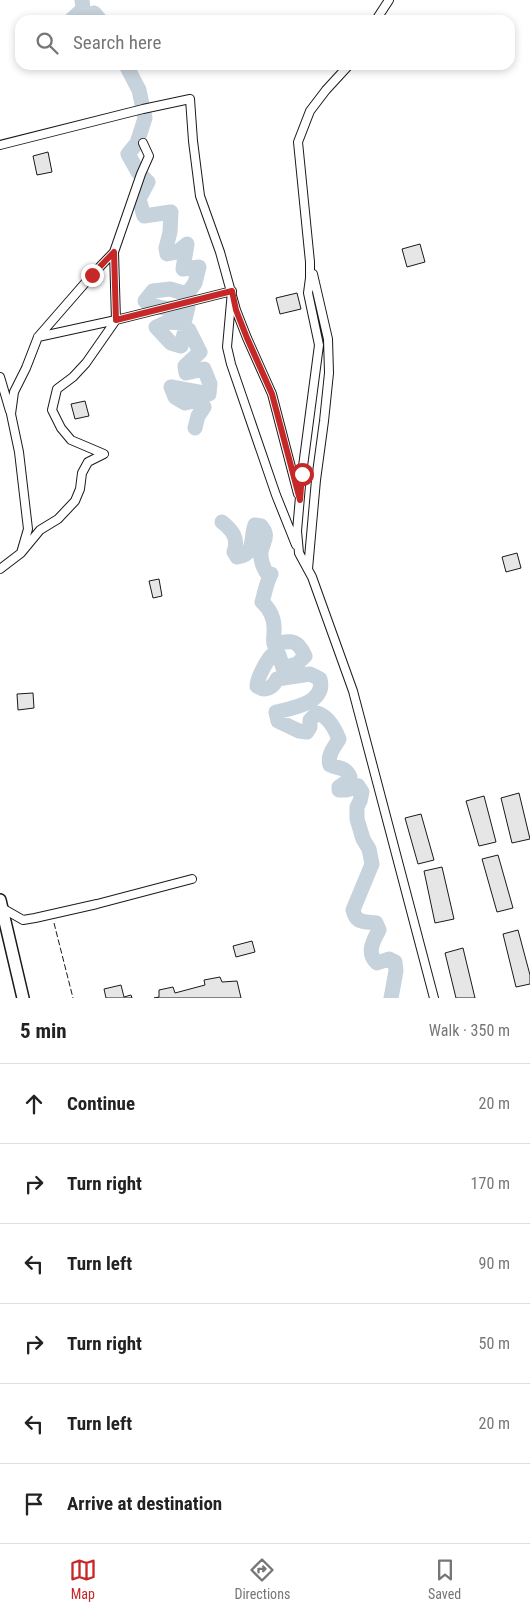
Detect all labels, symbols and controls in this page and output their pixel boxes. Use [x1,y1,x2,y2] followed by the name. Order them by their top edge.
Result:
[15,15,515,70] search box
[33,29,61,57] icon: search
[73,31,161,54] text: Search here
[81,264,104,287] route end
[291,463,314,486] route start
[20,1019,67,1043] text: 5 min
[429,1021,510,1040] text: Walk · 350 m
[20,1090,48,1118] icon: ahead
[67,1092,135,1115] text: Continue
[478,1094,510,1113] text: 20 m
[20,1170,48,1198] icon: right
[67,1172,142,1195] text: Turn right
[471,1174,510,1193] text: 170 m
[20,1250,48,1278] icon: left
[67,1252,132,1275] text: Turn left
[478,1254,510,1273] text: 90 m
[20,1330,48,1358] icon: right
[67,1332,142,1355] text: Turn right
[478,1334,510,1353] text: 50 m
[20,1410,48,1438] icon: left
[67,1412,132,1435] text: Turn left
[478,1414,510,1433] text: 20 m
[20,1490,48,1518] icon: arrive
[67,1492,222,1515] text: Arrive at destination
[69,1556,97,1602] tab: Map
[234,1556,290,1602] tab: Directions
[428,1556,461,1602] tab: Saved

